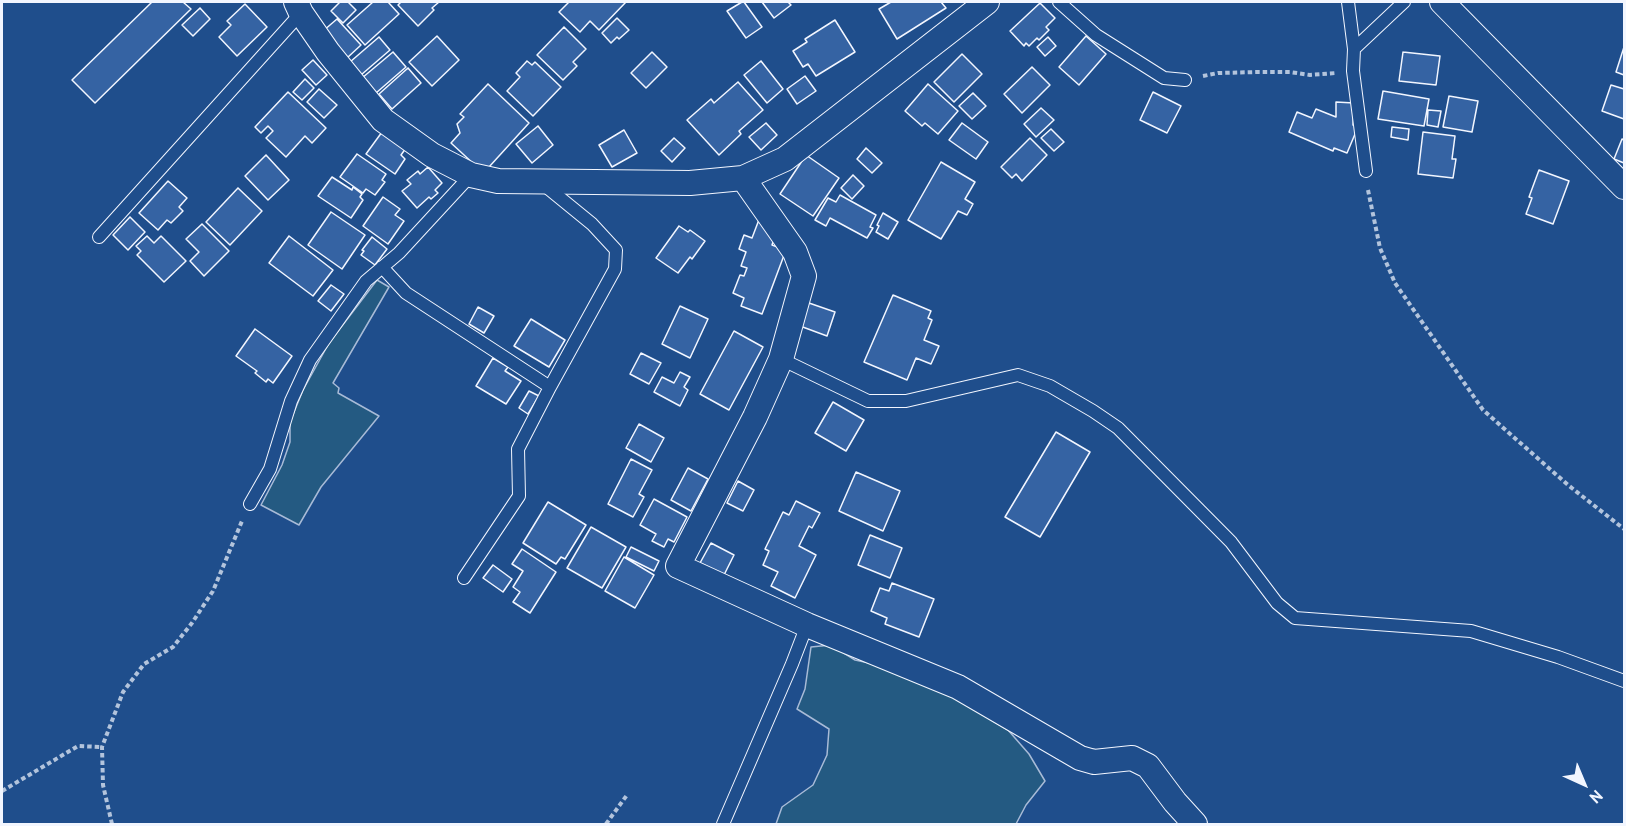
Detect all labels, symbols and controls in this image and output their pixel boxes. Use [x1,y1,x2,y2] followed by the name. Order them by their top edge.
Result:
[1554,754,1614,814] north arrow
[1586,786,1607,808] text: N

